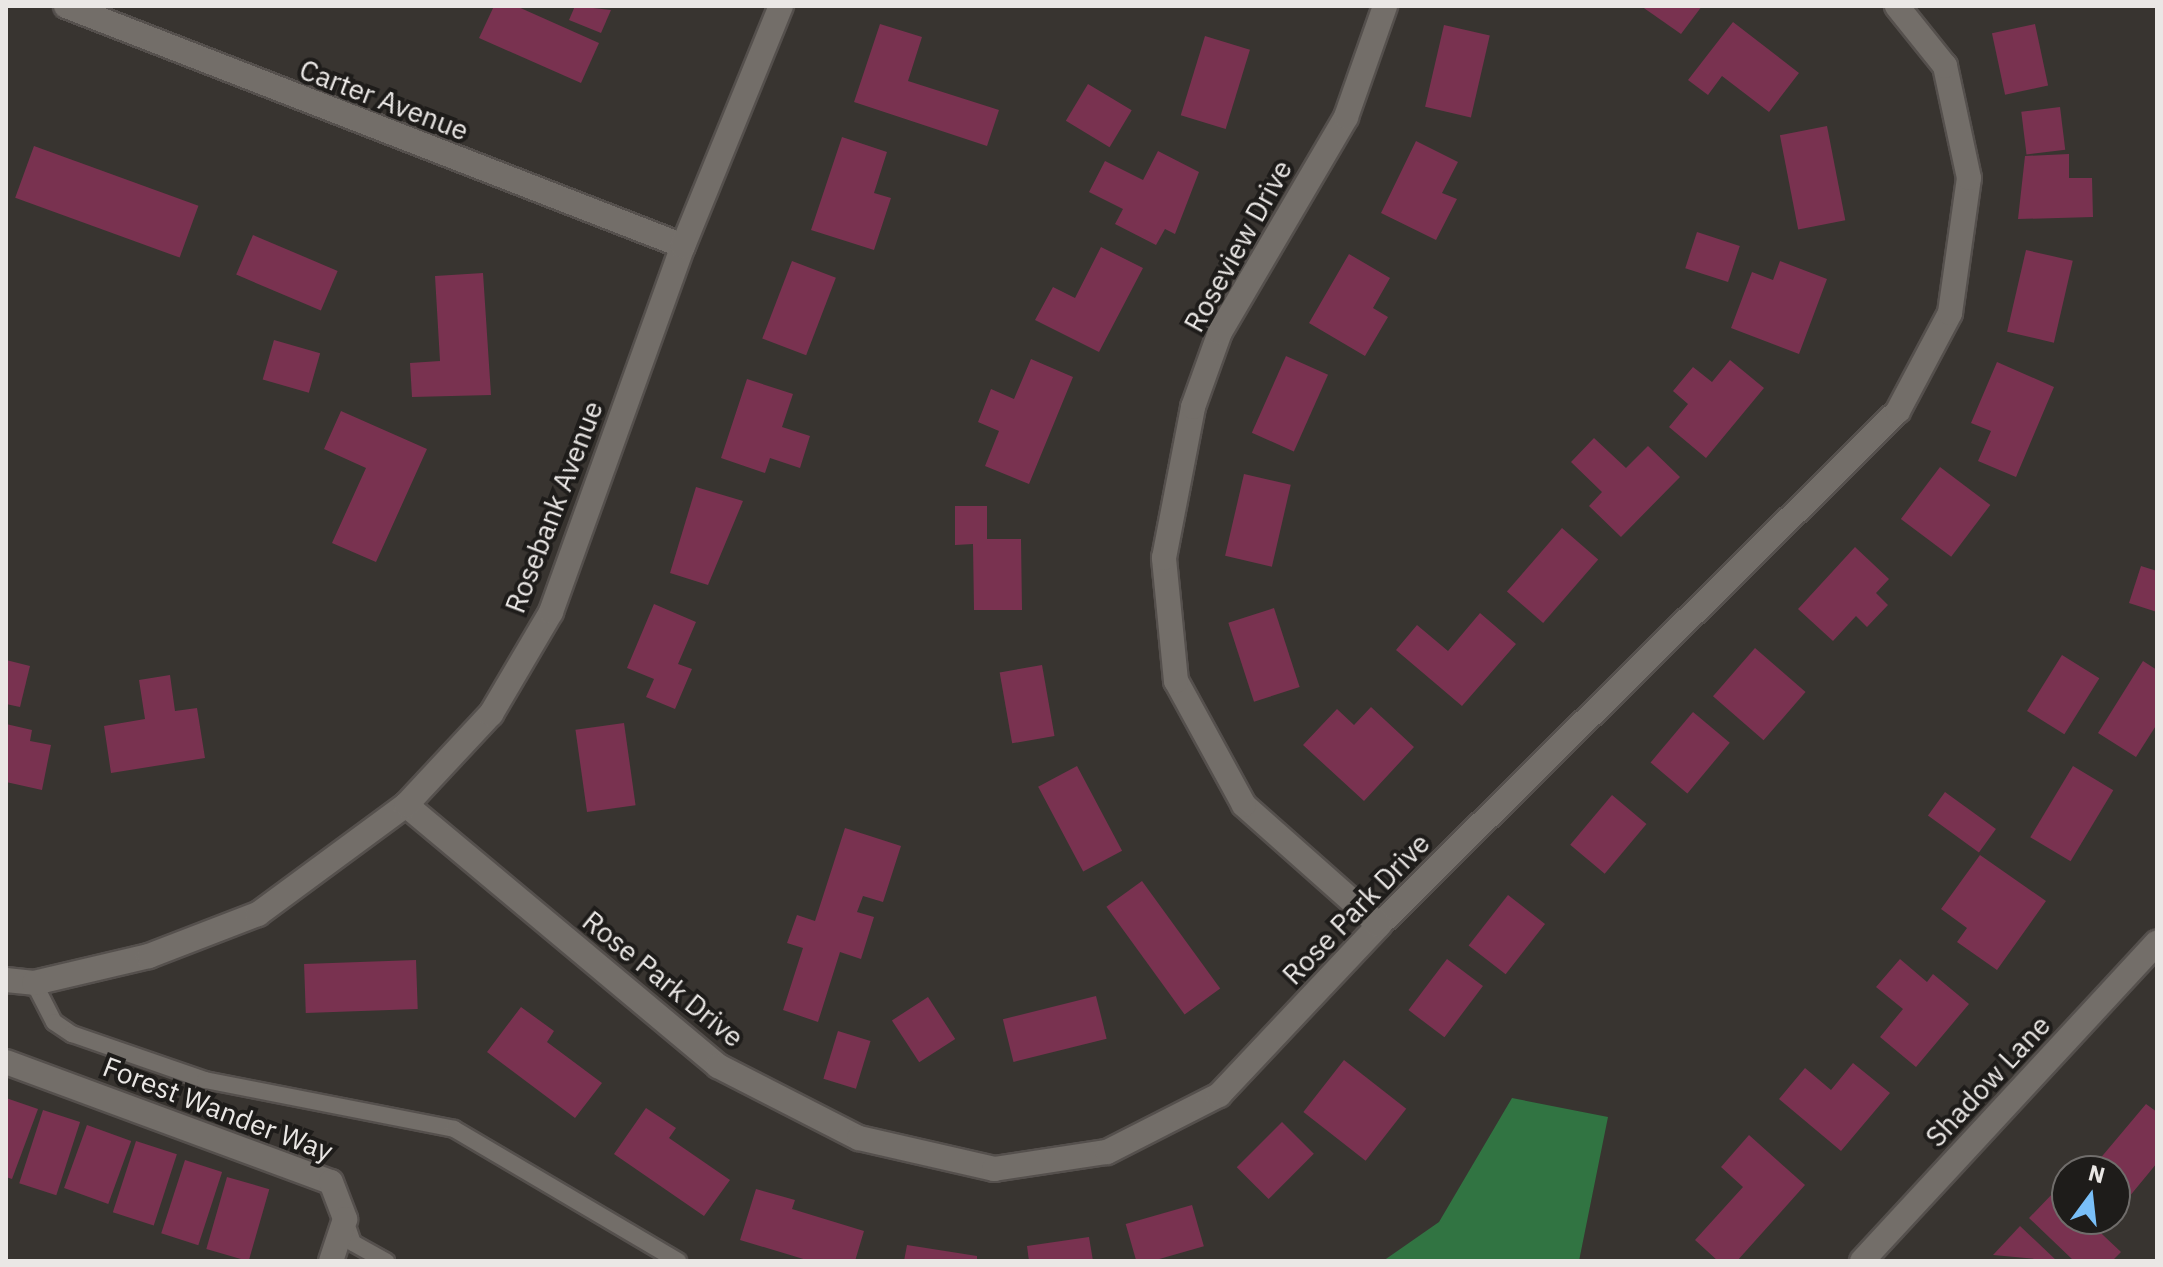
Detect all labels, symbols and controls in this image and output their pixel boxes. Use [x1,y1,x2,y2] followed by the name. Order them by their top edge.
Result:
[295,52,473,148] street label: Carter Avenue
[1177,154,1299,338] street label: Roseview Drive
[498,396,610,618] street label: Rosebank Avenue
[1275,826,1437,992] street label: Rose Park Drive
[576,904,750,1054] street label: Rose Park Drive
[1919,1008,2057,1154] street label: Shadow Lane
[98,1050,338,1168] street label: Forest Wander Way
[2051,1155,2131,1235] north arrow
[2085,1157,2108,1189] text: N

